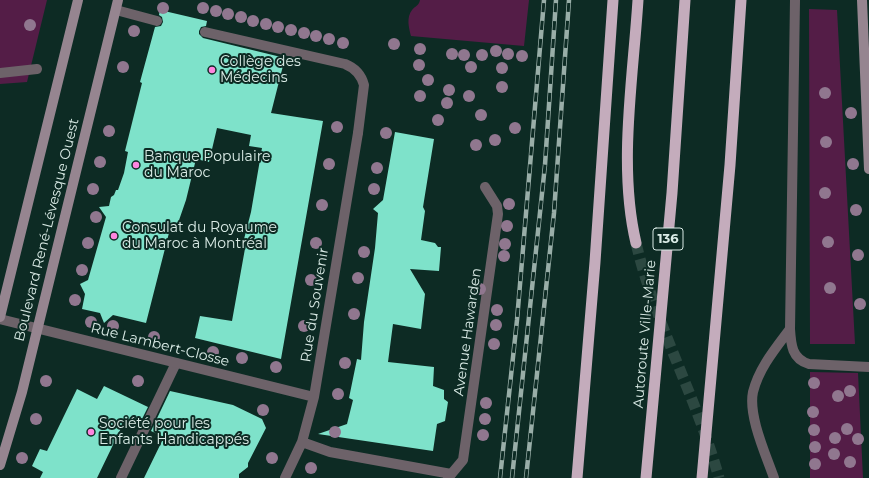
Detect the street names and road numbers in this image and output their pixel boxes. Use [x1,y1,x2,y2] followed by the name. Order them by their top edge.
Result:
[11,117,83,343] street label: Boulevard René-Lévesque Ouest
[653,228,683,250] road number: 136
[298,247,332,363] street label: Rue du Souvenir
[630,259,660,409] street label: Autoroute Ville-Marie
[451,267,485,397] street label: Avenue Hawarden
[89,320,231,370] street label: Rue Lambert-Closse

